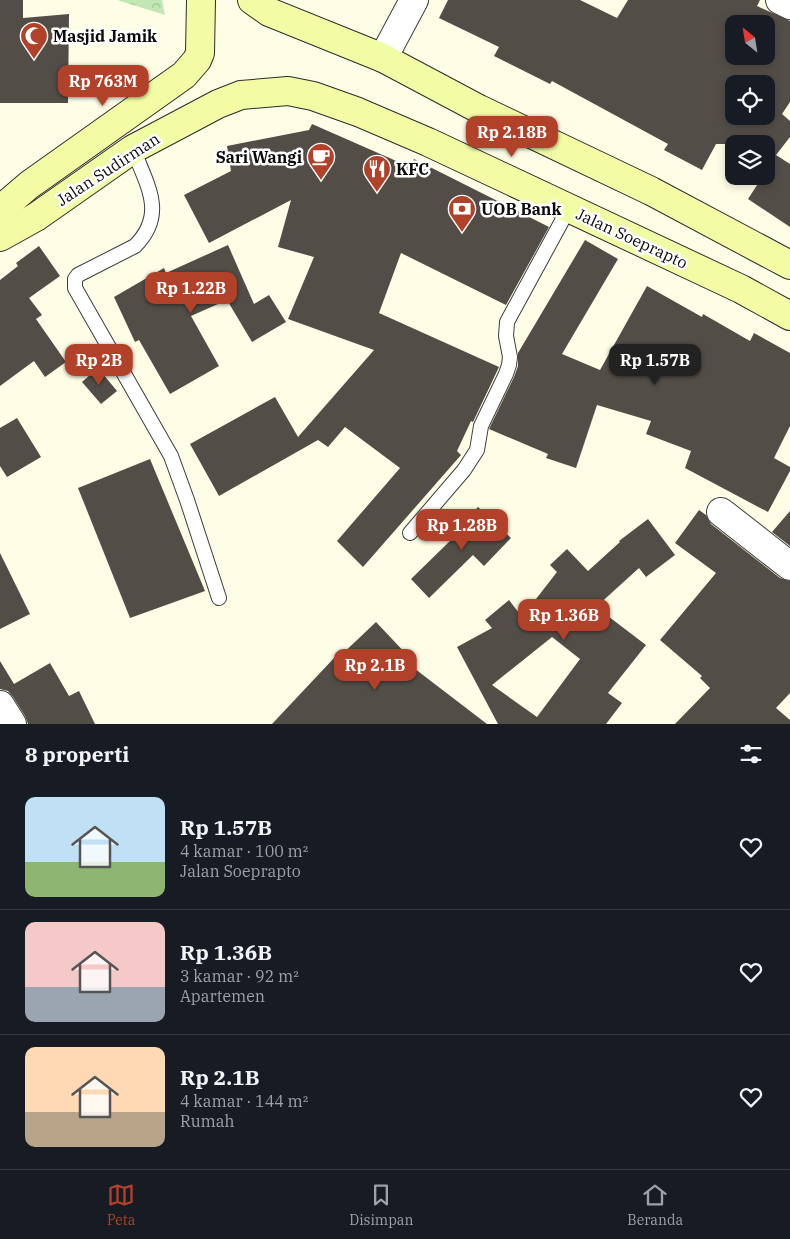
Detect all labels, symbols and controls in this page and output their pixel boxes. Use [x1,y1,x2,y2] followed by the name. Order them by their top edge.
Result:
[725,15,775,65] north arrow
[725,15,775,185] map controls
[19,21,49,60] mosque icon: Masjid Jamik
[53,26,157,46] place label: Masjid Jamik
[57,64,149,107] pin: Rp 763M
[69,71,137,91] text: Rp 763M
[725,75,775,125] button: locate
[460,116,564,158] pin: Rp 2.18B
[477,122,547,142] text: Rp 2.18B
[53,128,163,210] street label: Jalan Sudirman
[725,135,775,185] button: layers
[306,142,336,181] cafe icon: Sari Wangi
[216,147,302,167] place label: Sari Wangi
[362,154,392,193] restaurant icon: KFC
[396,159,429,179] place label: KFC
[447,194,477,233] bank icon: UOB Bank
[481,199,561,219] place label: UOB Bank
[573,203,691,273] street label: Jalan Soeprapto
[139,272,243,314] pin: Rp 1.22B
[156,278,226,298] text: Rp 1.22B
[64,344,134,386] pin: Rp 2B
[603,344,707,386] pin: Rp 1.57B
[76,350,122,370] text: Rp 2B
[620,350,690,370] text: Rp 1.57B
[410,508,514,551] pin: Rp 1.28B
[427,515,497,535] text: Rp 1.28B
[512,598,616,641] pin: Rp 1.36B
[529,605,599,625] text: Rp 1.36B
[329,648,421,691] pin: Rp 2.1B
[345,655,405,675] text: Rp 2.1B
[25,740,129,768] text: 8 properti
[737,740,765,768] icon: filters
[180,813,272,841] text: Rp 1.57B
[65,817,125,877] icon: home
[737,833,765,861] icon: heart
[180,841,308,861] text: 4 kamar · 100 m²
[180,861,301,881] text: Jalan Soeprapto
[180,938,272,966] text: Rp 1.36B
[65,942,125,1002] icon: home
[737,958,765,986] icon: heart
[180,966,299,986] text: 3 kamar · 92 m²
[180,986,265,1006] text: Apartemen
[180,1063,260,1091] text: Rp 2.1B
[65,1067,125,1127] icon: home
[737,1083,765,1111] icon: heart
[180,1091,308,1111] text: 4 kamar · 144 m²
[180,1111,235,1131] text: Rumah
[107,1181,135,1229] tab: Peta
[349,1181,413,1229] tab: Disimpan
[627,1181,683,1229] tab: Beranda

